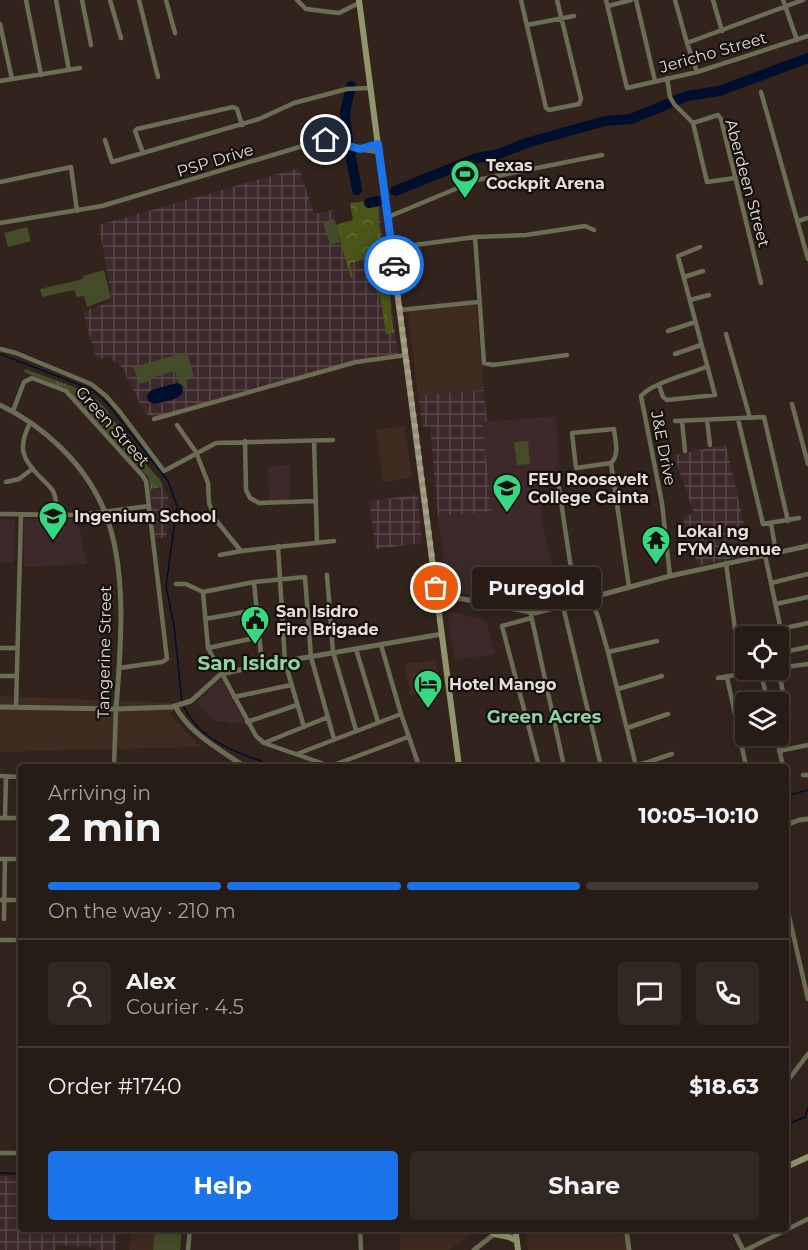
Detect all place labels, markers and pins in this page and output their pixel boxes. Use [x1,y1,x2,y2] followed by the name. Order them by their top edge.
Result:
[300,114,351,165] pin
[486,156,605,193] place label: Texas Cockpit Arena
[449,158,481,200] sports icon: Texas Cockpit Arena
[528,470,649,507] place label: FEU Roosevelt College Cainta
[491,472,523,514] school or university icon: FEU Roosevelt College Cainta
[37,500,69,542] school or university icon: Ingenium School
[74,507,216,526] place label: Ingenium School
[677,522,781,559] place label: Lokal ng FYM Avenue
[640,524,672,566] temple icon: Lokal ng FYM Avenue
[410,562,461,613] pin
[472,567,601,609] callout: Puregold
[276,602,379,639] place label: San Isidro Fire Brigade
[239,604,271,646] public building icon: San Isidro Fire Brigade
[412,668,444,710] hotel icon: Hotel Mango
[449,675,557,694] place label: Hotel Mango

